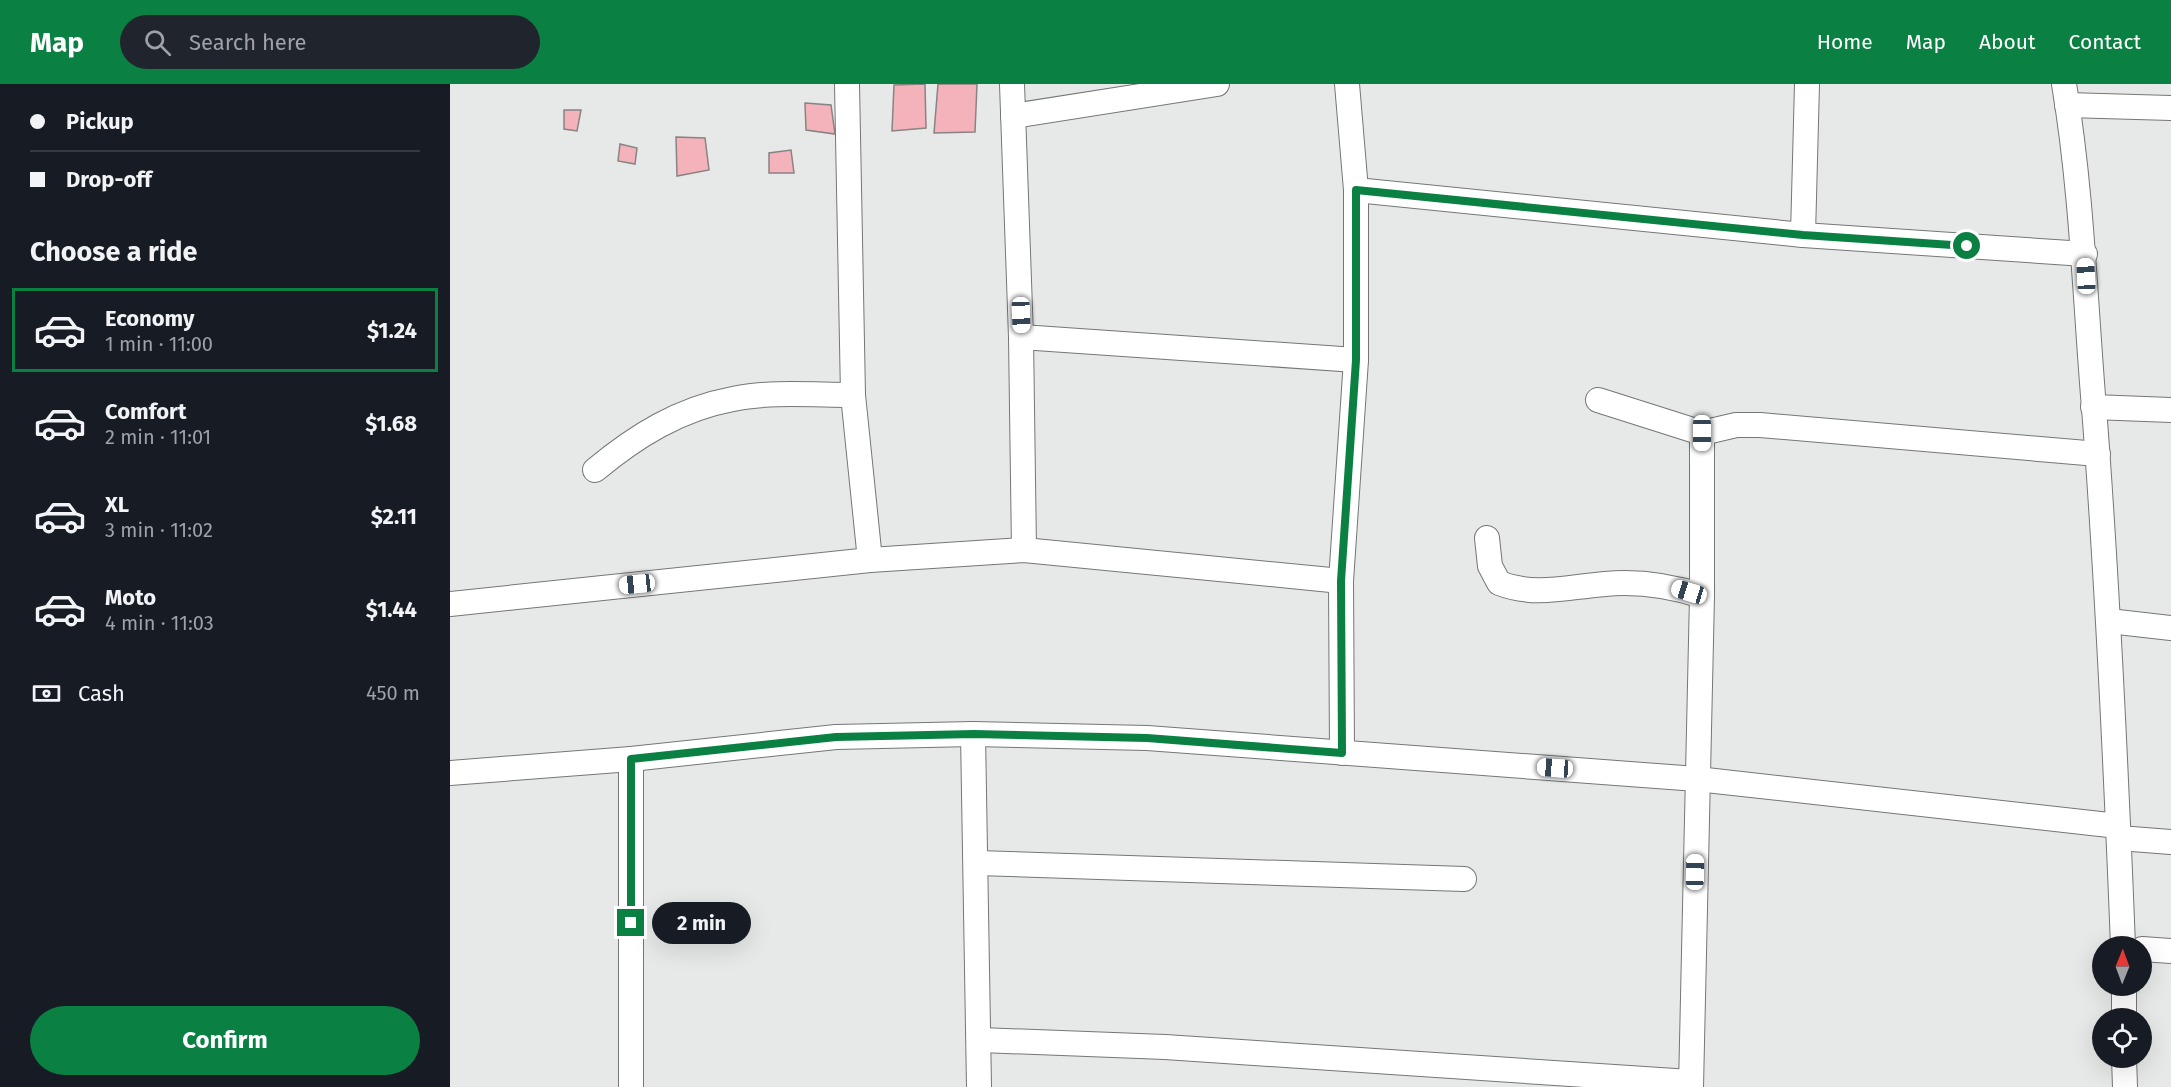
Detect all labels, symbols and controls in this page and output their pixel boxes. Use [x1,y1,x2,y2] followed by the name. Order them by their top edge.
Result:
[120,15,540,69] search box
[30,26,84,59] text: Map
[141,26,174,59] icon: search
[189,29,307,56] text: Search here
[1817,29,1873,55] text: Home
[1906,29,1946,55] text: Map
[1979,29,2036,55] text: About
[2069,29,2141,55] text: Contact
[66,108,134,135] text: Pickup
[66,166,152,193] text: Drop-off
[1953,232,1980,259] route start
[30,236,197,268] text: Choose a ride
[2076,258,2096,294] car
[1011,297,1031,333] car
[33,303,87,357] icon: car
[105,305,194,332] text: Economy
[367,317,417,344] text: $1.24
[105,332,213,356] text: 1 min · 11:00
[33,396,87,450] icon: car
[105,398,186,425] text: Comfort
[365,410,417,437] text: $1.68
[1693,415,1711,451] car
[105,425,211,449] text: 2 min · 11:01
[33,489,87,543] icon: car
[105,491,129,518] text: XL
[371,503,417,530] text: $2.11
[105,518,213,542] text: 3 min · 11:02
[618,573,656,595] car
[1669,578,1709,606] car
[33,582,87,636] icon: car
[105,584,156,611] text: Moto
[366,596,417,623] text: $1.44
[105,611,214,635] text: 4 min · 11:03
[30,677,63,710] icon: cash
[78,680,125,707] text: Cash
[366,681,420,705] text: 450 m
[1536,758,1574,778] car
[1686,854,1704,890] car
[652,902,751,944] callout: 2 min
[617,909,644,936] route end
[677,911,726,935] text: 2 min
[2092,936,2152,996] north arrow
[2092,936,2152,1068] map controls
[30,1006,420,1075] button: Confirm
[2092,1008,2152,1068] button: locate

